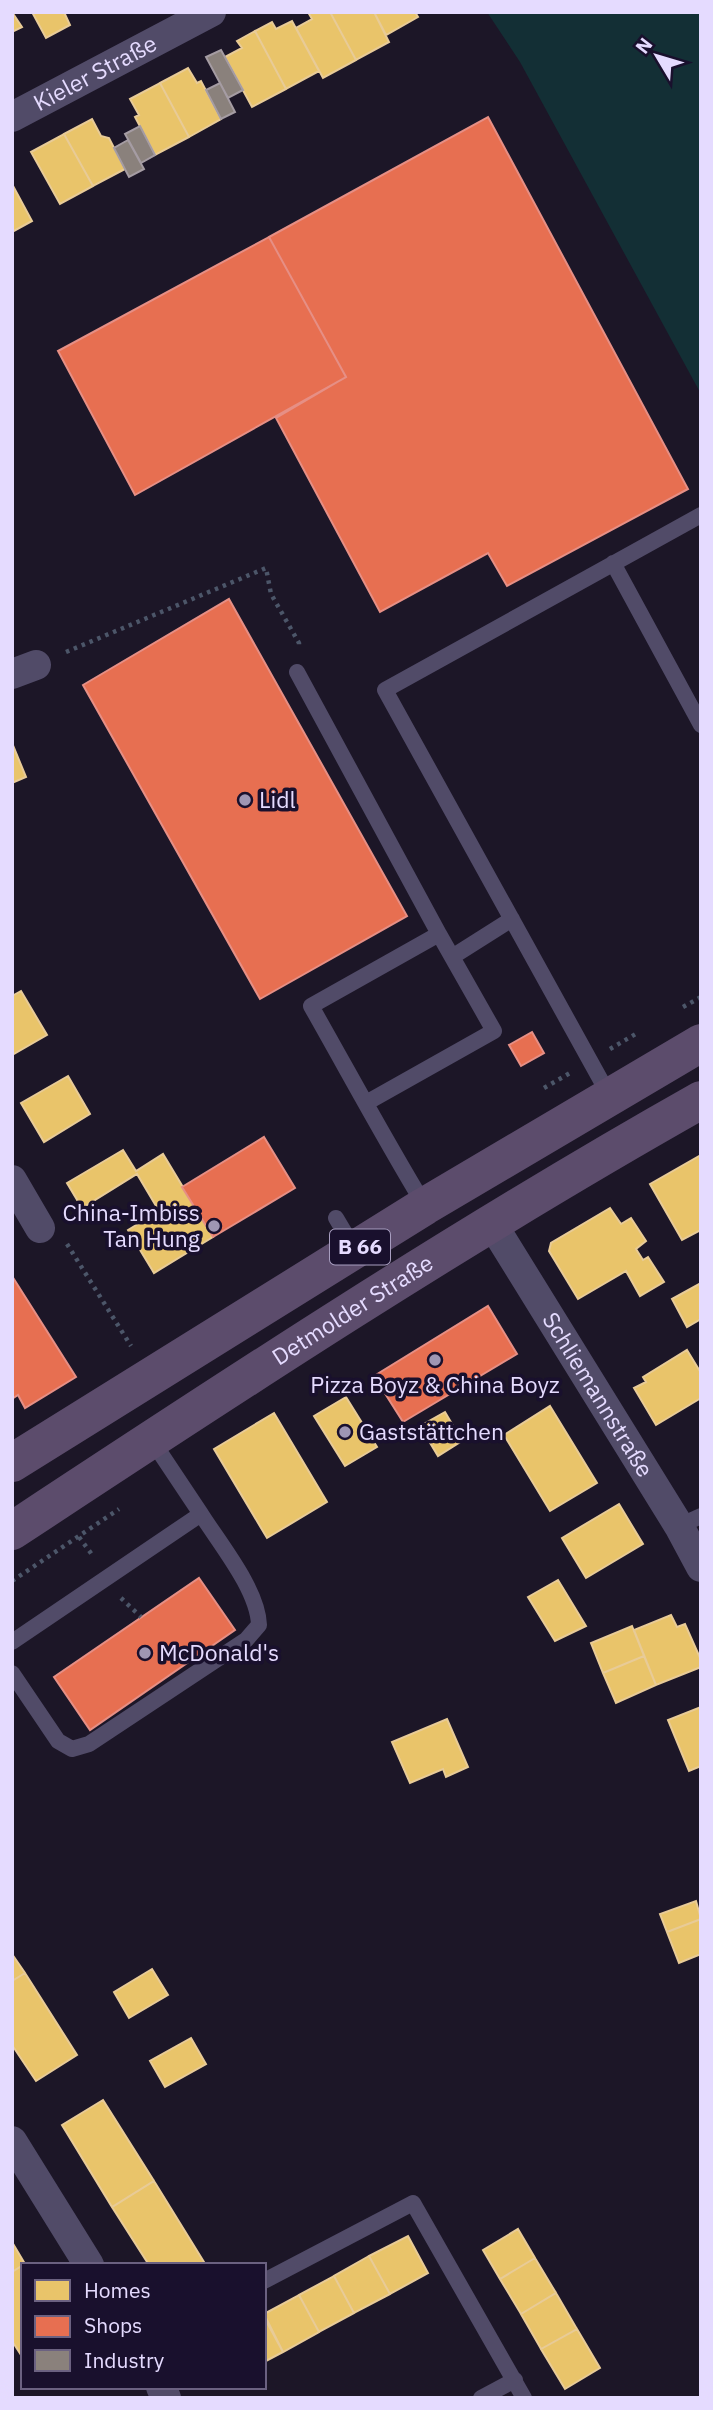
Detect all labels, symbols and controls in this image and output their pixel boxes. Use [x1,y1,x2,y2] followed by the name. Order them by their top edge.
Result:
[622,21,692,91] north arrow
[28,27,161,117] street label: Kieler Straße
[630,33,657,58] text: N
[259,784,296,814] place label: Lidl
[237,792,253,808] marker: Lidl
[63,1197,200,1253] place label: China-Imbiss Tan Hung
[206,1218,222,1234] marker: China-Imbiss Tan Hung
[330,1230,390,1264] road number: B 66
[266,1247,438,1371] street label: Detmolder Straße
[536,1306,661,1482] street label: Schliemannstraße
[427,1352,443,1368] marker: Pizza Boyz & China Boyz
[310,1369,560,1399] place label: Pizza Boyz & China Boyz
[359,1416,504,1446] place label: Gaststättchen
[337,1424,353,1440] marker: Gaststättchen
[159,1637,279,1667] place label: McDonald's
[137,1645,153,1661] marker: McDonald's
[21,2263,266,2389] legend
[84,2276,151,2304] text: Homes
[84,2311,142,2339] text: Shops
[84,2346,165,2374] text: Industry

